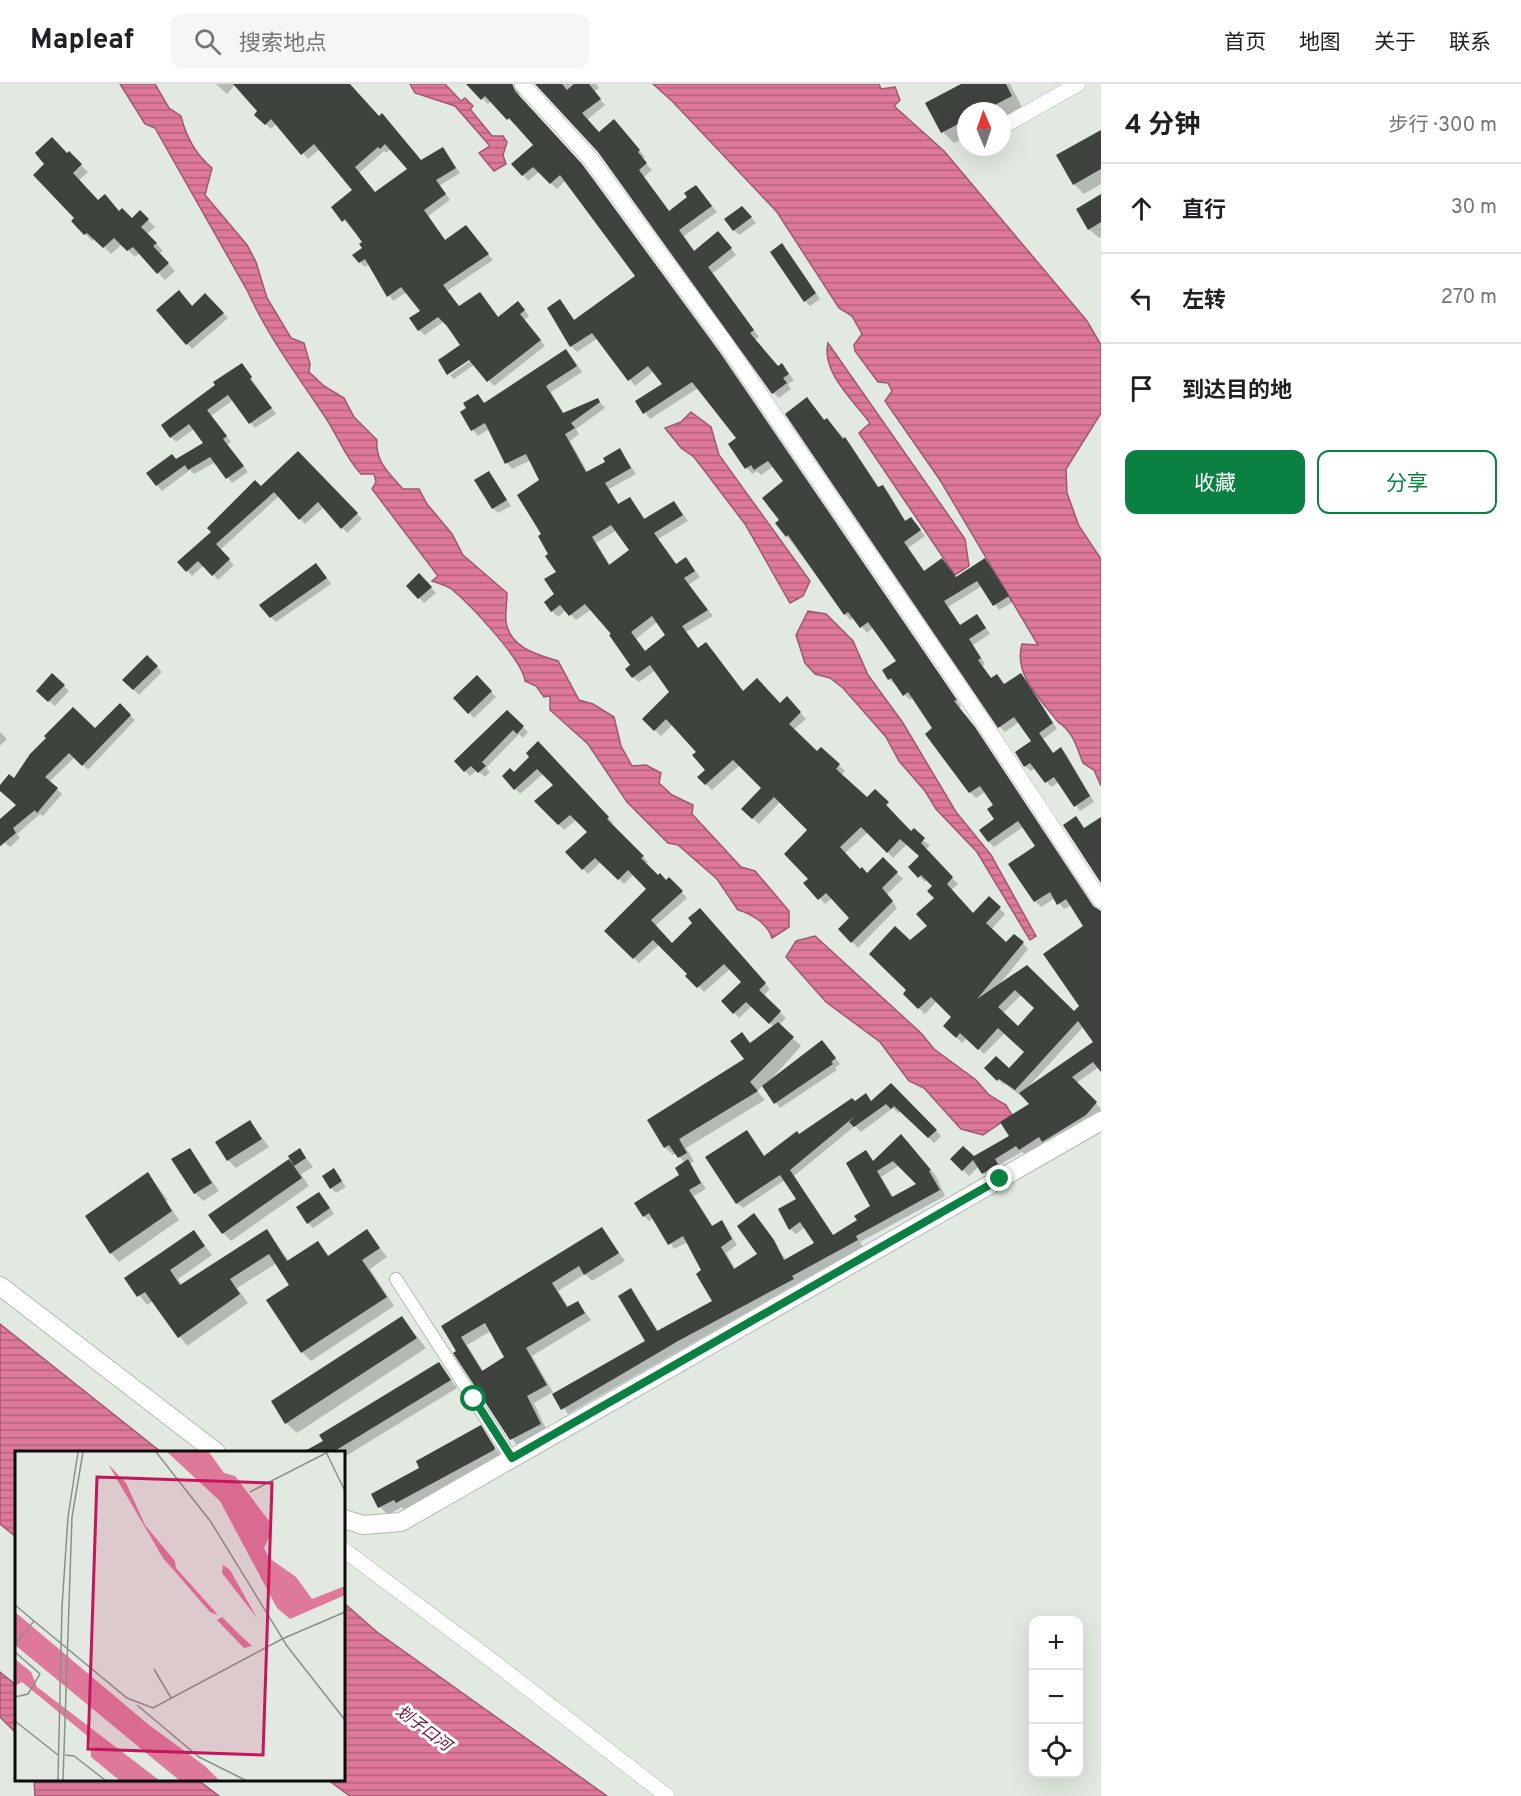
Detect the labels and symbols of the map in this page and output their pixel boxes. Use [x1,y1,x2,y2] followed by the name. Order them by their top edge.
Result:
[957,102,1011,156] north arrow
[986,1165,1012,1191] route end
[460,1385,486,1411] route start
[15,1451,345,1781] inset map
[391,1702,457,1758] water label: 划子口河

